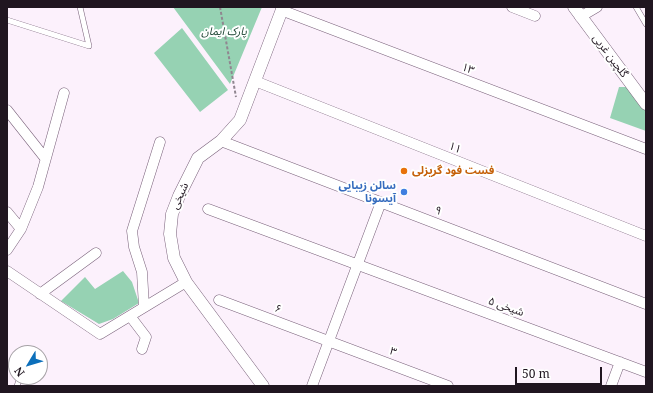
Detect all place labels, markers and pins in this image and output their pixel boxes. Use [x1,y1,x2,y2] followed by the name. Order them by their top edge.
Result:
[412,164,494,178] place label: فست فود گریزلی
[399,166,409,176] marker: فست فود گریزلی
[338,179,396,205] place label: سالن زیبایی آیسونا
[399,187,409,197] marker: سالن زیبایی آیسونا

